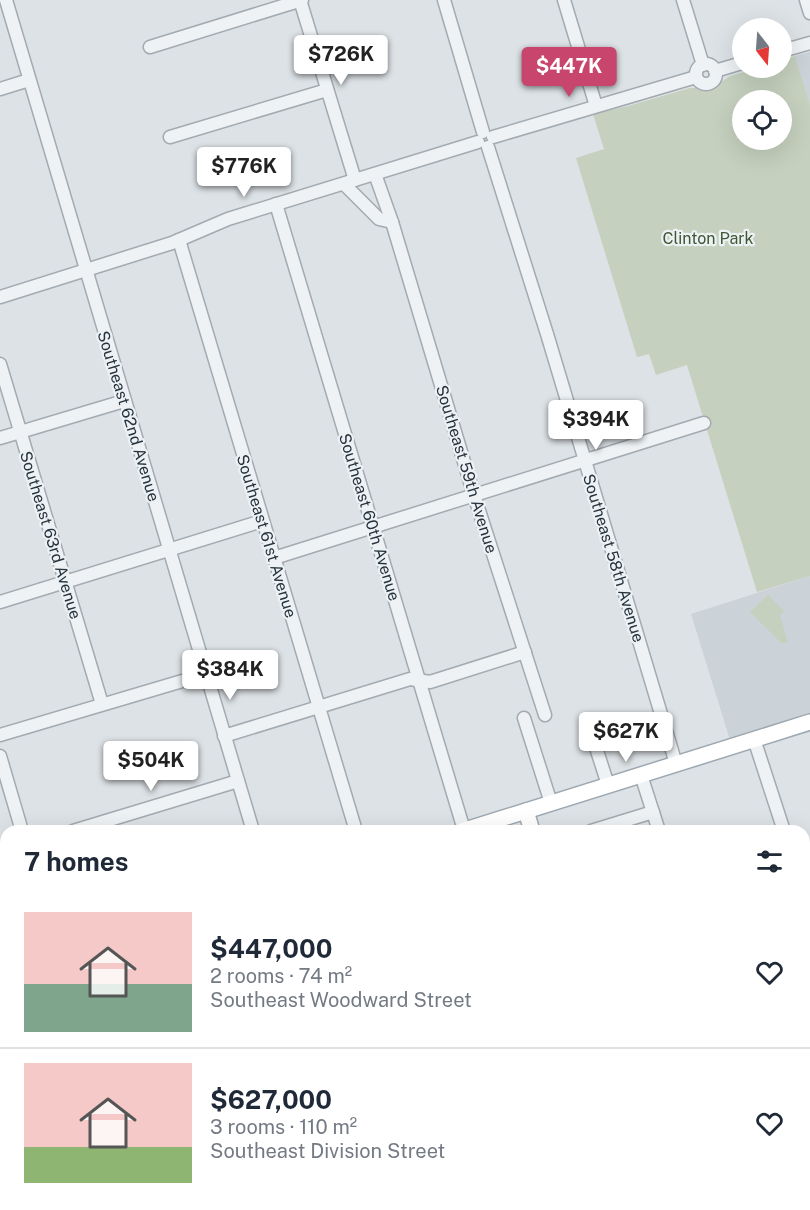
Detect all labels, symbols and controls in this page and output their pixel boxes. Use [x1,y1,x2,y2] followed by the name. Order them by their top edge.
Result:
[732,18,792,78] north arrow
[732,18,792,150] map controls
[299,35,383,86] pin: $726K
[308,42,374,66] text: $726K
[527,47,611,98] pin: $447K
[536,54,602,78] text: $447K
[732,90,792,150] button: locate
[202,147,286,198] pin: $776K
[211,154,277,178] text: $776K
[662,229,754,248] park label: Clinton Park
[94,329,164,504] street label: Southeast 62nd Avenue
[432,383,501,555] street label: Southeast 59th Avenue
[554,400,638,451] pin: $394K
[562,407,630,431] text: $394K
[335,431,404,603] street label: Southeast 60th Avenue
[16,449,85,621] street label: Southeast 63rd Avenue
[233,452,300,620] street label: Southeast 61st Avenue
[579,472,648,645] street label: Southeast 58th Avenue
[188,650,272,701] pin: $384K
[196,657,264,681] text: $384K
[584,712,668,763] pin: $627K
[593,719,659,743] text: $627K
[109,741,193,792] pin: $504K
[117,748,185,772] text: $504K
[753,845,786,878] icon: filters
[24,846,128,877] text: 7 homes
[210,933,332,964] text: $447,000
[72,936,144,1008] icon: home
[753,956,786,989] icon: heart
[210,964,352,988] text: 2 rooms · 74 m²
[210,988,472,1012] text: Southeast Woodward Street
[210,1084,332,1115] text: $627,000
[72,1087,144,1159] icon: home
[753,1107,786,1140] icon: heart
[210,1115,357,1139] text: 3 rooms · 110 m²
[210,1139,445,1163] text: Southeast Division Street

